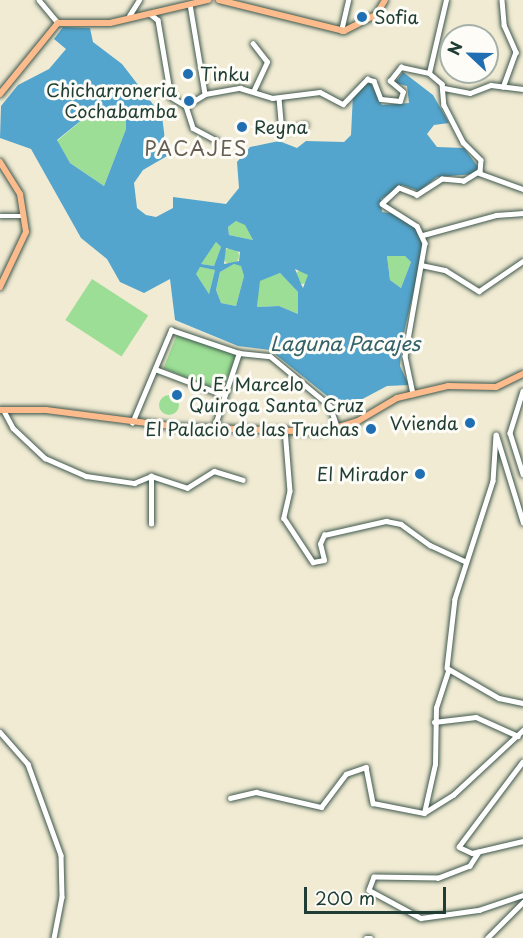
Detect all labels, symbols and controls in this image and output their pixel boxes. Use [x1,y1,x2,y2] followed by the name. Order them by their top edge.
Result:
[374,6,419,28] place label: Sofia
[355,10,369,24] marker: Sofia
[439,24,499,84] north arrow
[441,38,468,58] text: N
[200,63,250,85] place label: Tinku
[181,67,195,81] marker: Tinku
[46,80,177,122] place label: Chicharroneria Cochabamba
[182,94,196,108] marker: Chicharroneria Cochabamba
[254,116,308,138] place label: Reyna
[235,120,249,134] marker: Reyna
[144,136,248,160] district label: PACAJES
[271,331,419,355] water label: Laguna Pacajes
[189,374,363,416] place label: U. E. Marcelo Quiroga Santa Cruz
[170,388,184,402] marker: U. E. Marcelo Quiroga Santa Cruz
[390,412,458,434] place label: Vvienda
[463,416,477,430] marker: Vvienda
[146,418,359,440] place label: El Palacio de las Truchas
[364,422,378,436] marker: El Palacio de las Truchas
[316,463,408,485] place label: El Mirador
[413,467,427,481] marker: El Mirador
[307,875,450,913] scale bar
[315,884,375,911] text: 200 m

